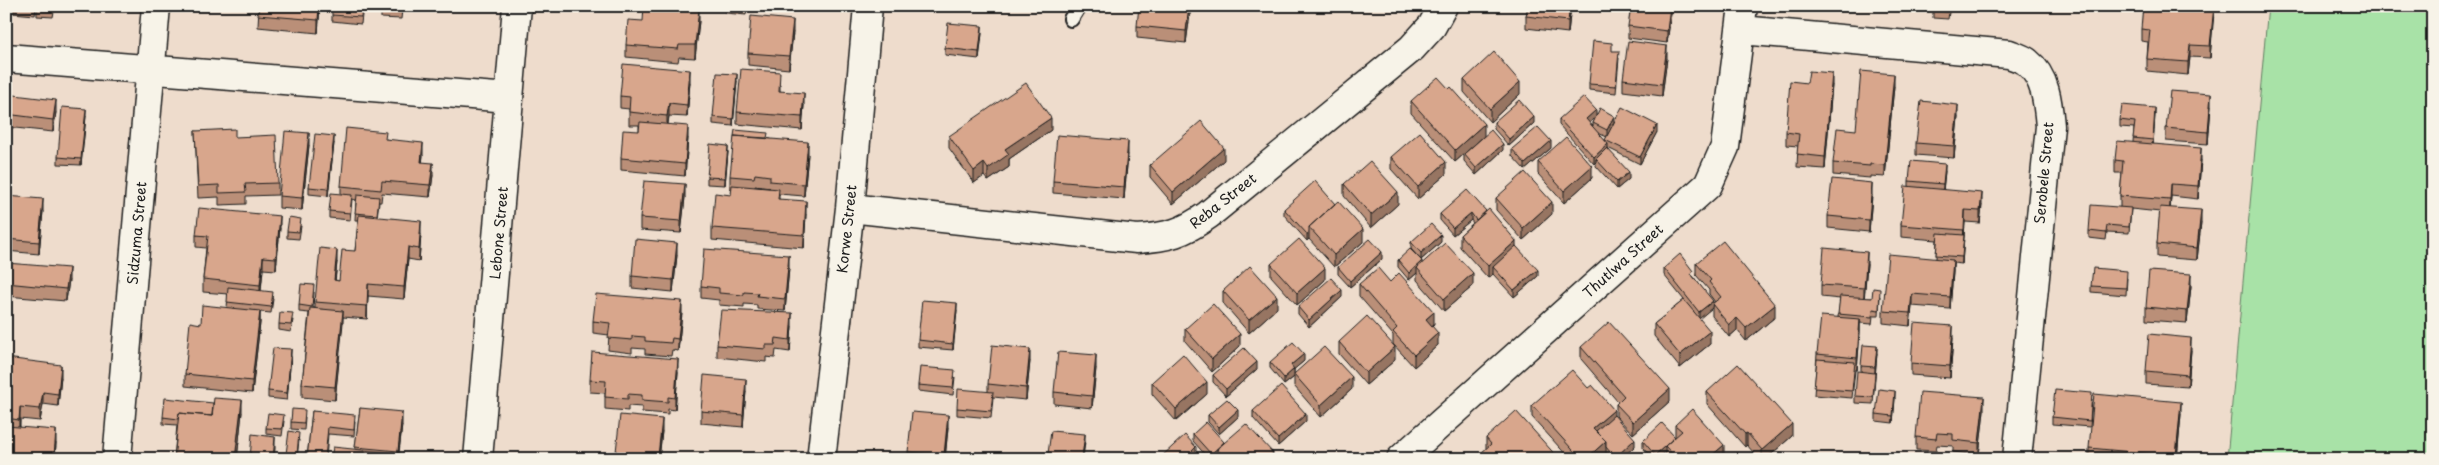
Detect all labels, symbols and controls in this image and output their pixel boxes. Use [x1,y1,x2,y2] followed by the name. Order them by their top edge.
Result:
[2029,121,2058,225] street label: Serobele Street
[1185,168,1261,233] street label: Reba Street
[122,180,151,285] street label: Sidzuma Street
[831,183,862,274] street label: Korwe Street
[484,185,513,280] street label: Lebone Street
[1578,219,1668,303] street label: Thutlwa Street

